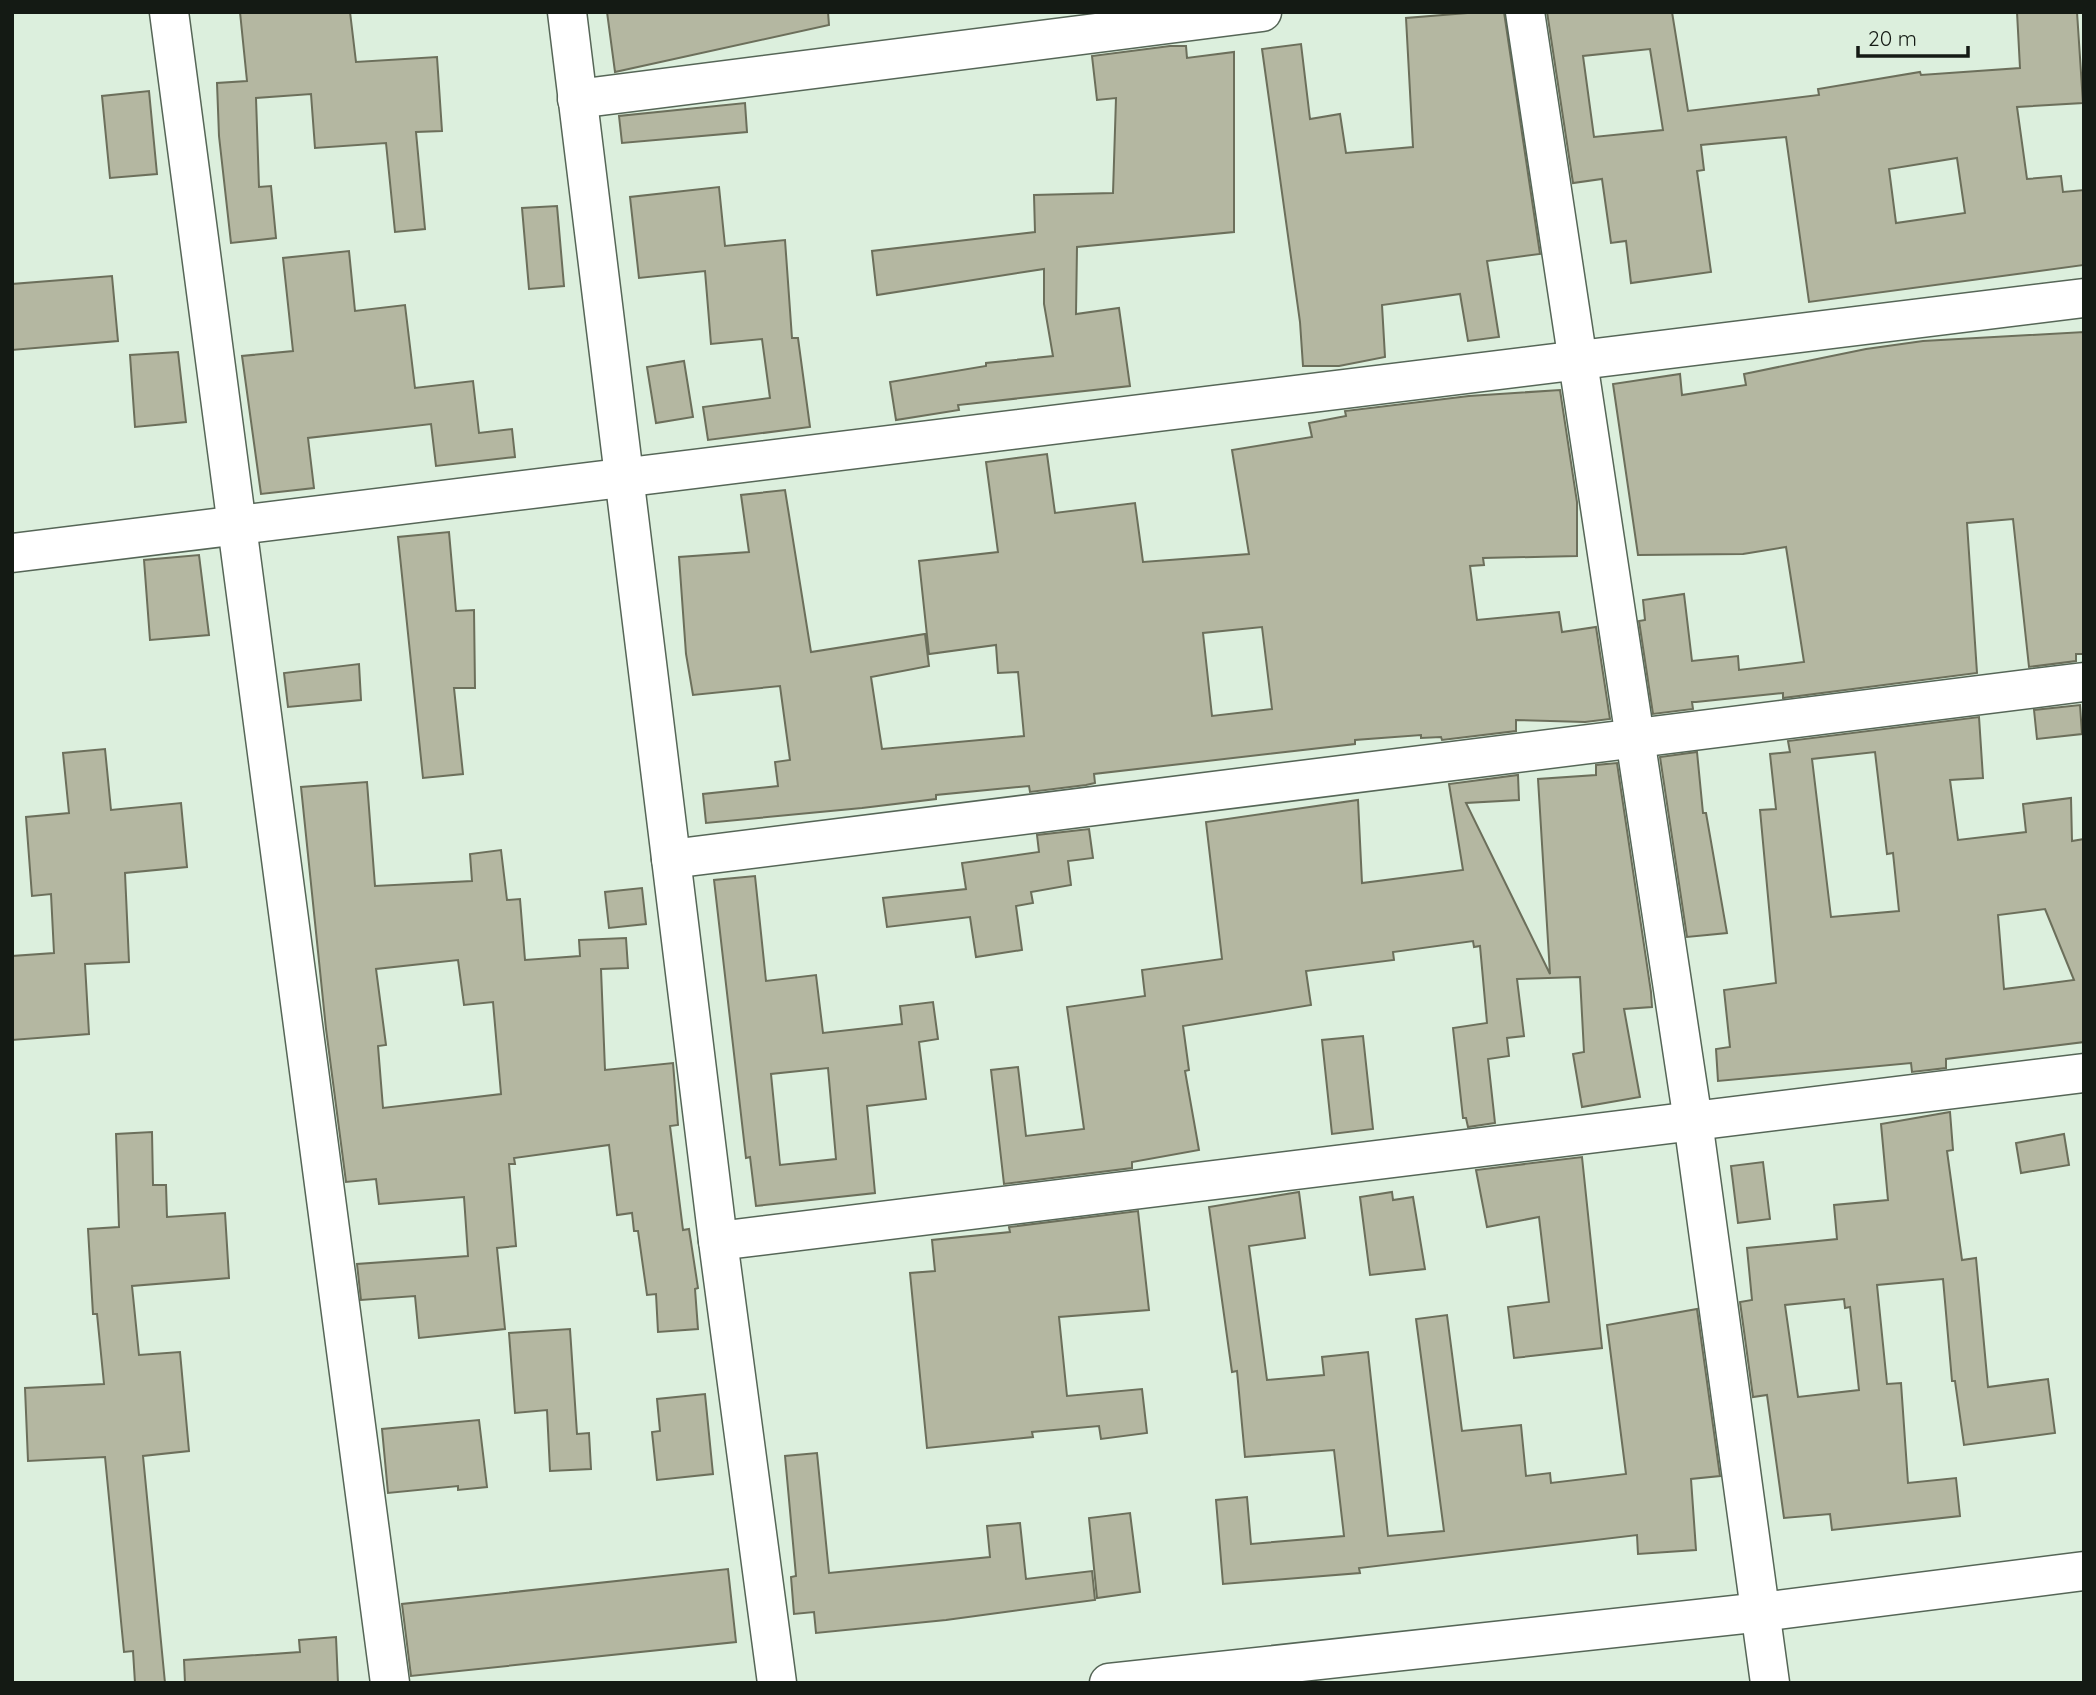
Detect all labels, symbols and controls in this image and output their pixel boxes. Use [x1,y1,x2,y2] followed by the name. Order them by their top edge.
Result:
[1858,14,1968,58] scale bar
[1868,25,1917,51] text: 20 m

